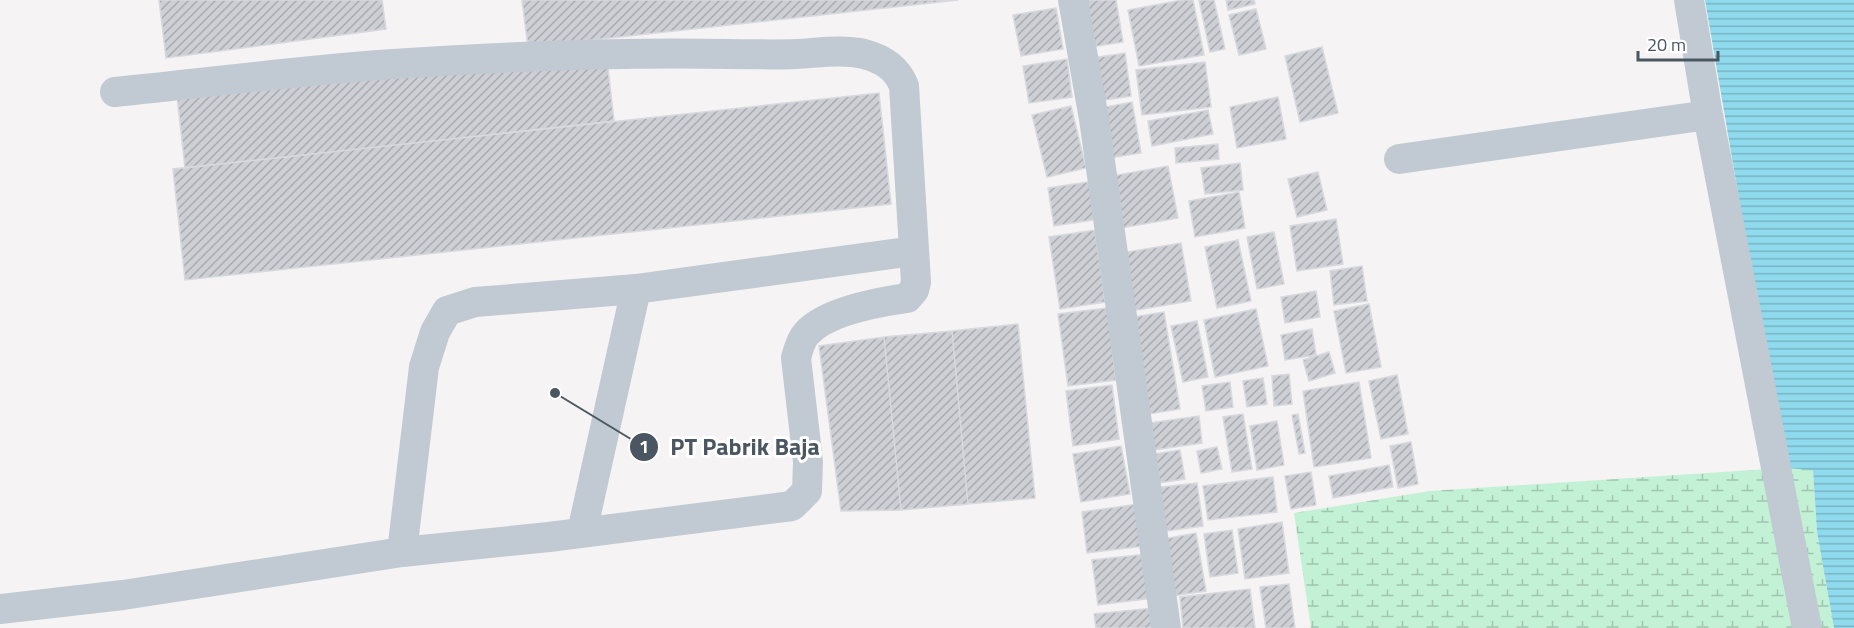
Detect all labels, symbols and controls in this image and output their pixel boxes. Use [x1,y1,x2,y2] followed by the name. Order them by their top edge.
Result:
[1638,24,1718,62] scale bar
[1647,31,1686,58] text: 20 m
[629,426,832,468] callout: PT Pabrik Baja
[670,428,820,464] text: PT Pabrik Baja
[639,433,649,460] text: 1

